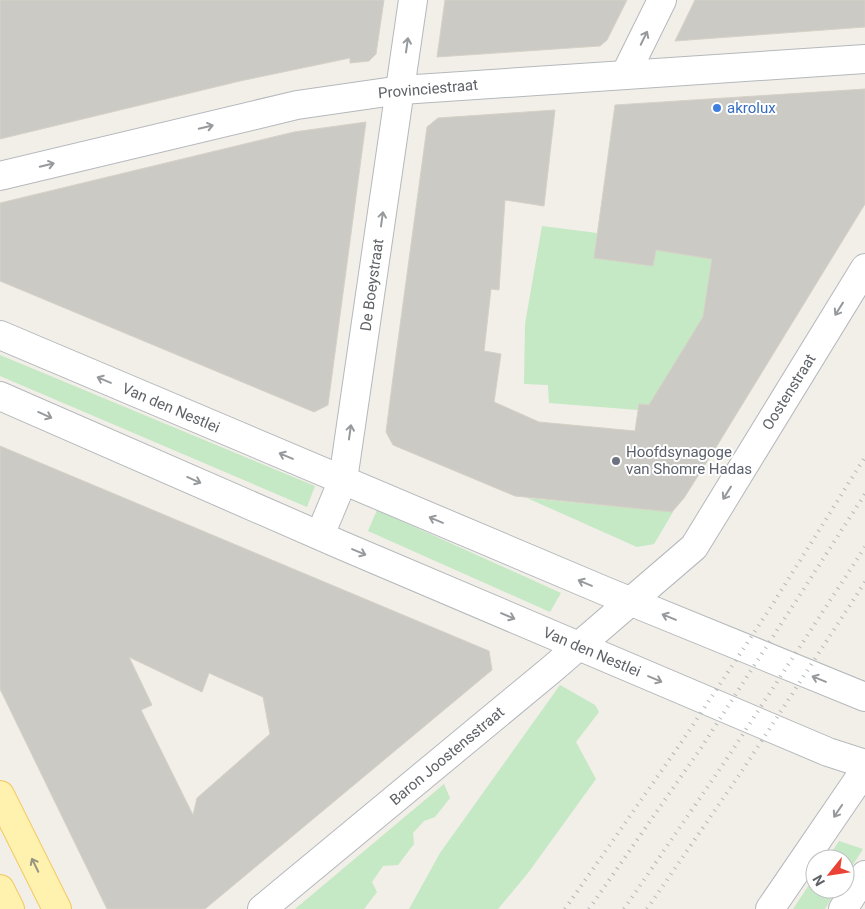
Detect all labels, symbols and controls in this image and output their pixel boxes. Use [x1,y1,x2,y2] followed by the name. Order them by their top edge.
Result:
[639,30,649,45] one-way arrow
[402,37,412,53] one-way arrow
[377,76,479,102] street label: Provinciestraat
[727,99,776,117] place label: akrolux
[711,102,723,114] marker: akrolux
[197,122,213,131] one-way arrow
[39,160,55,169] one-way arrow
[377,212,387,228] one-way arrow
[357,238,387,332] street label: De Boeystraat
[834,302,844,316] one-way arrow
[758,351,820,433] street label: Oostenstraat
[97,374,112,384] one-way arrow
[119,379,223,437] street label: Van den Nestlei
[37,411,52,421] one-way arrow
[346,424,356,440] one-way arrow
[626,443,752,478] place label: Hoofdsynagoge van Shomre Hadas
[279,451,294,461] one-way arrow
[610,455,622,467] marker: Hoofdsynagoge van Shomre Hadas
[186,476,201,486] one-way arrow
[721,485,731,499] one-way arrow
[429,514,444,524] one-way arrow
[351,549,366,558] one-way arrow
[578,577,593,586] one-way arrow
[662,611,677,621] one-way arrow
[500,612,515,622] one-way arrow
[540,623,644,681] street label: Van den Nestlei
[812,673,827,683] one-way arrow
[647,675,662,684] one-way arrow
[386,703,508,809] street label: Baron Joostensstraat
[833,804,843,818] one-way arrow
[805,849,855,899] north arrow
[30,858,39,873] one-way arrow
[809,872,828,889] text: N

